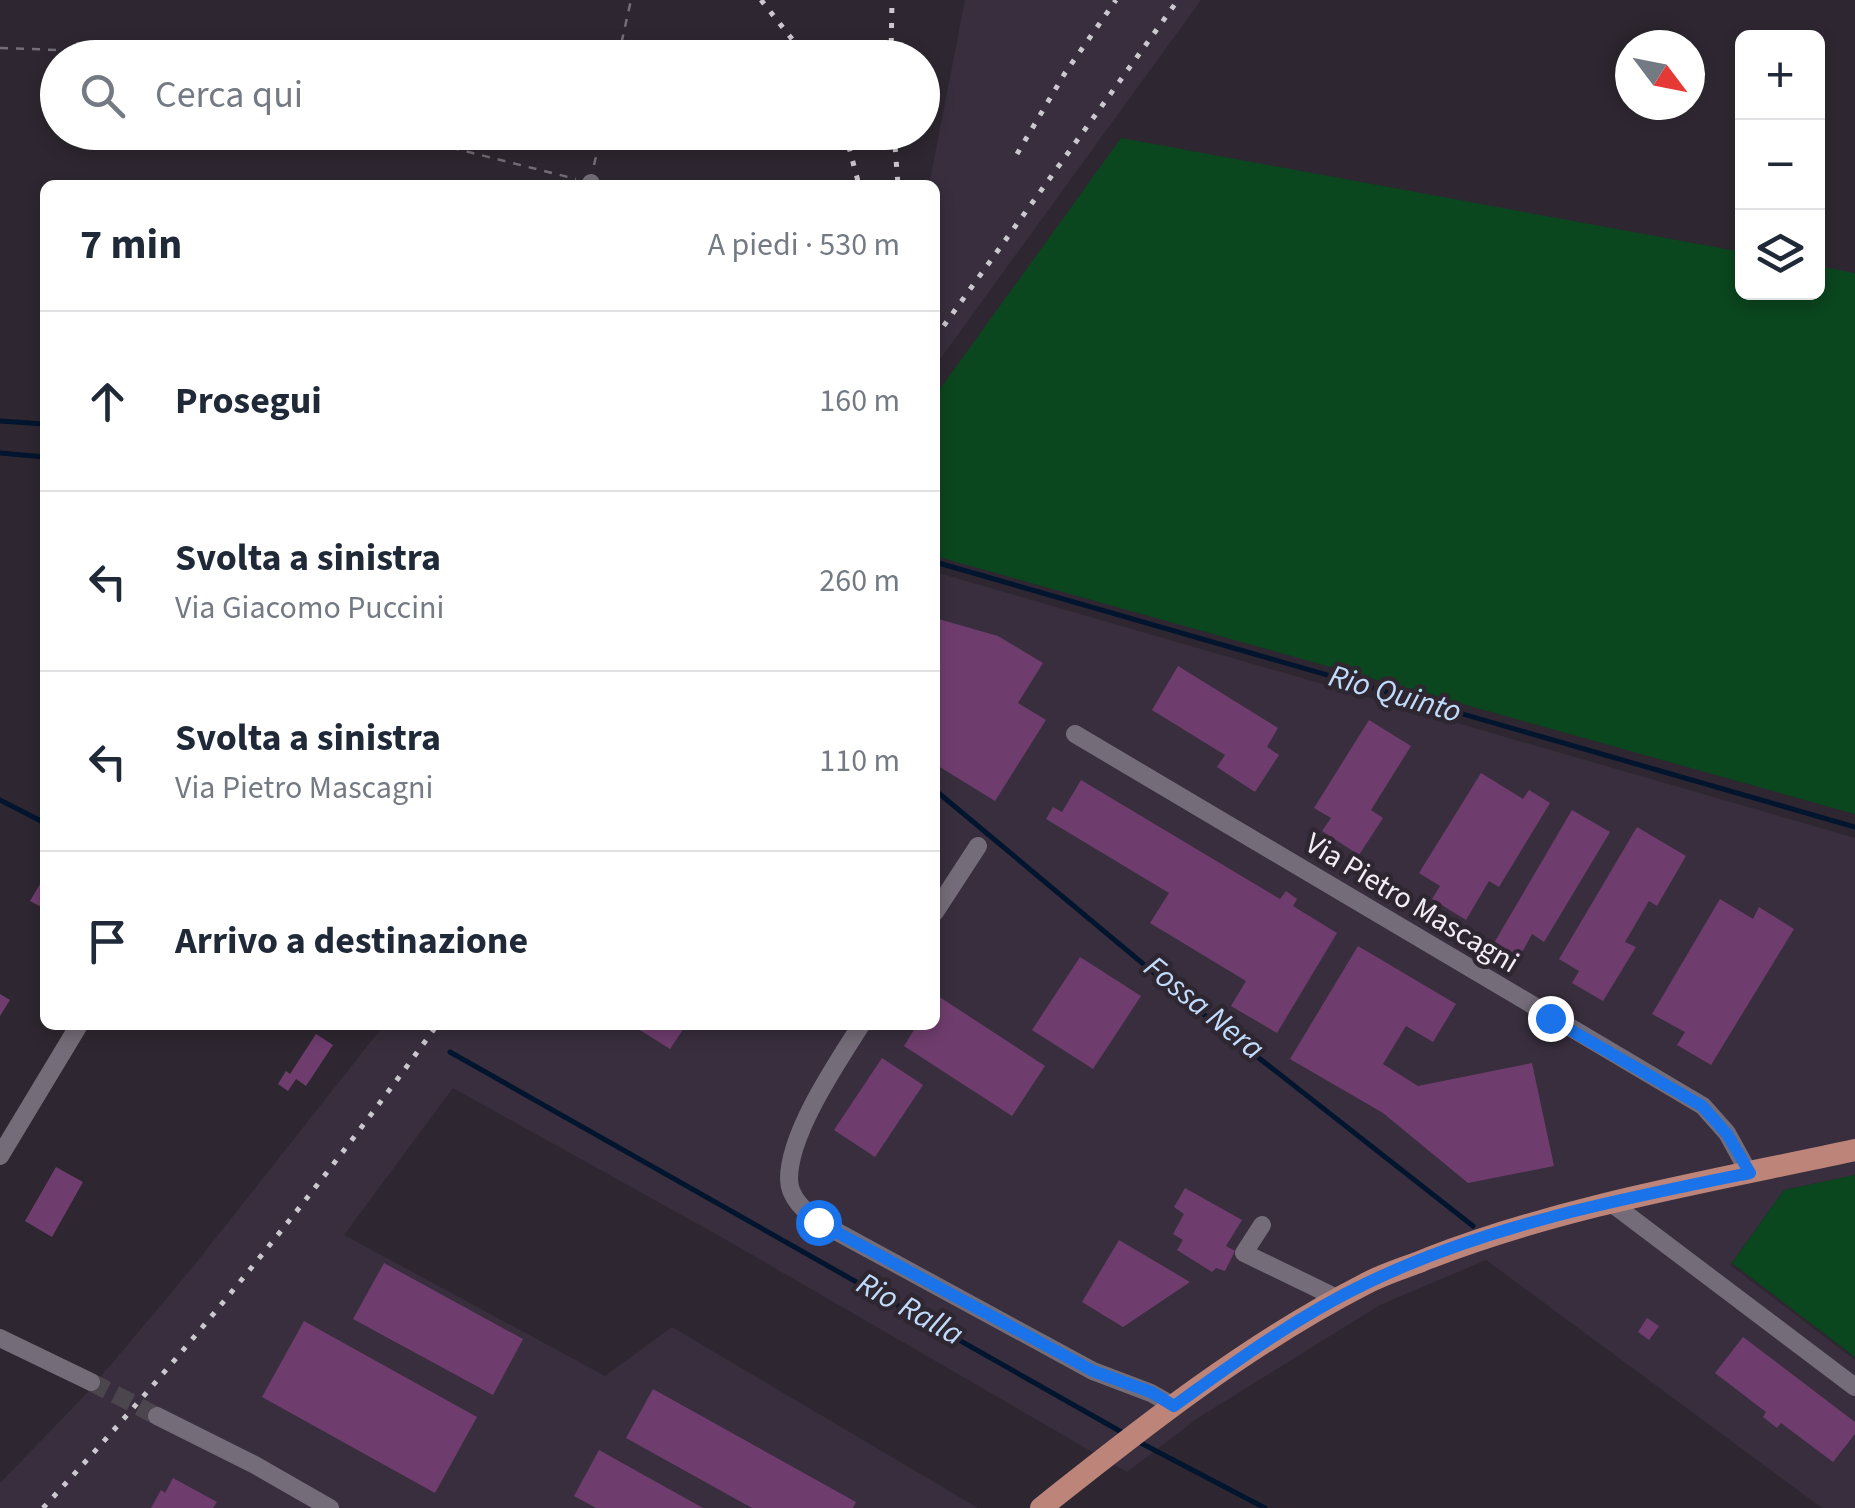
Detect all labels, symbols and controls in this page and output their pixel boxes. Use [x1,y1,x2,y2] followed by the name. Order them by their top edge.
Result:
[1615,30,1705,120] north arrow
[1735,30,1825,300] map controls
[1735,30,1825,120] button: +
[40,40,940,150] search box
[75,68,130,123] icon: search
[155,68,303,122] text: Cerca qui
[1735,120,1825,210] button: −
[1735,210,1825,300] button: layers
[80,215,182,275] text: 7 min
[708,222,900,268] text: A piedi · 530 m
[80,374,135,429] icon: ahead
[175,374,322,428] text: Prosegui
[819,378,900,424] text: 160 m
[175,531,441,585] text: Svolta a sinistra
[80,554,135,609] icon: left
[819,558,900,604] text: 260 m
[175,585,444,631] text: Via Giacomo Puccini
[1323,653,1467,735] water label: Rio Quinto
[175,711,441,765] text: Svolta a sinistra
[80,734,135,789] icon: left
[819,738,900,784] text: 110 m
[175,765,433,811] text: Via Pietro Mascagni
[1297,822,1527,984] street label: Via Pietro Mascagni
[80,914,135,969] icon: arrive
[175,914,528,968] text: Arrivo a destinazione
[1134,945,1274,1071] water label: Fossa Nera
[1528,996,1574,1042] route end
[796,1200,842,1246] route start
[848,1261,972,1357] water label: Rio Ralla

